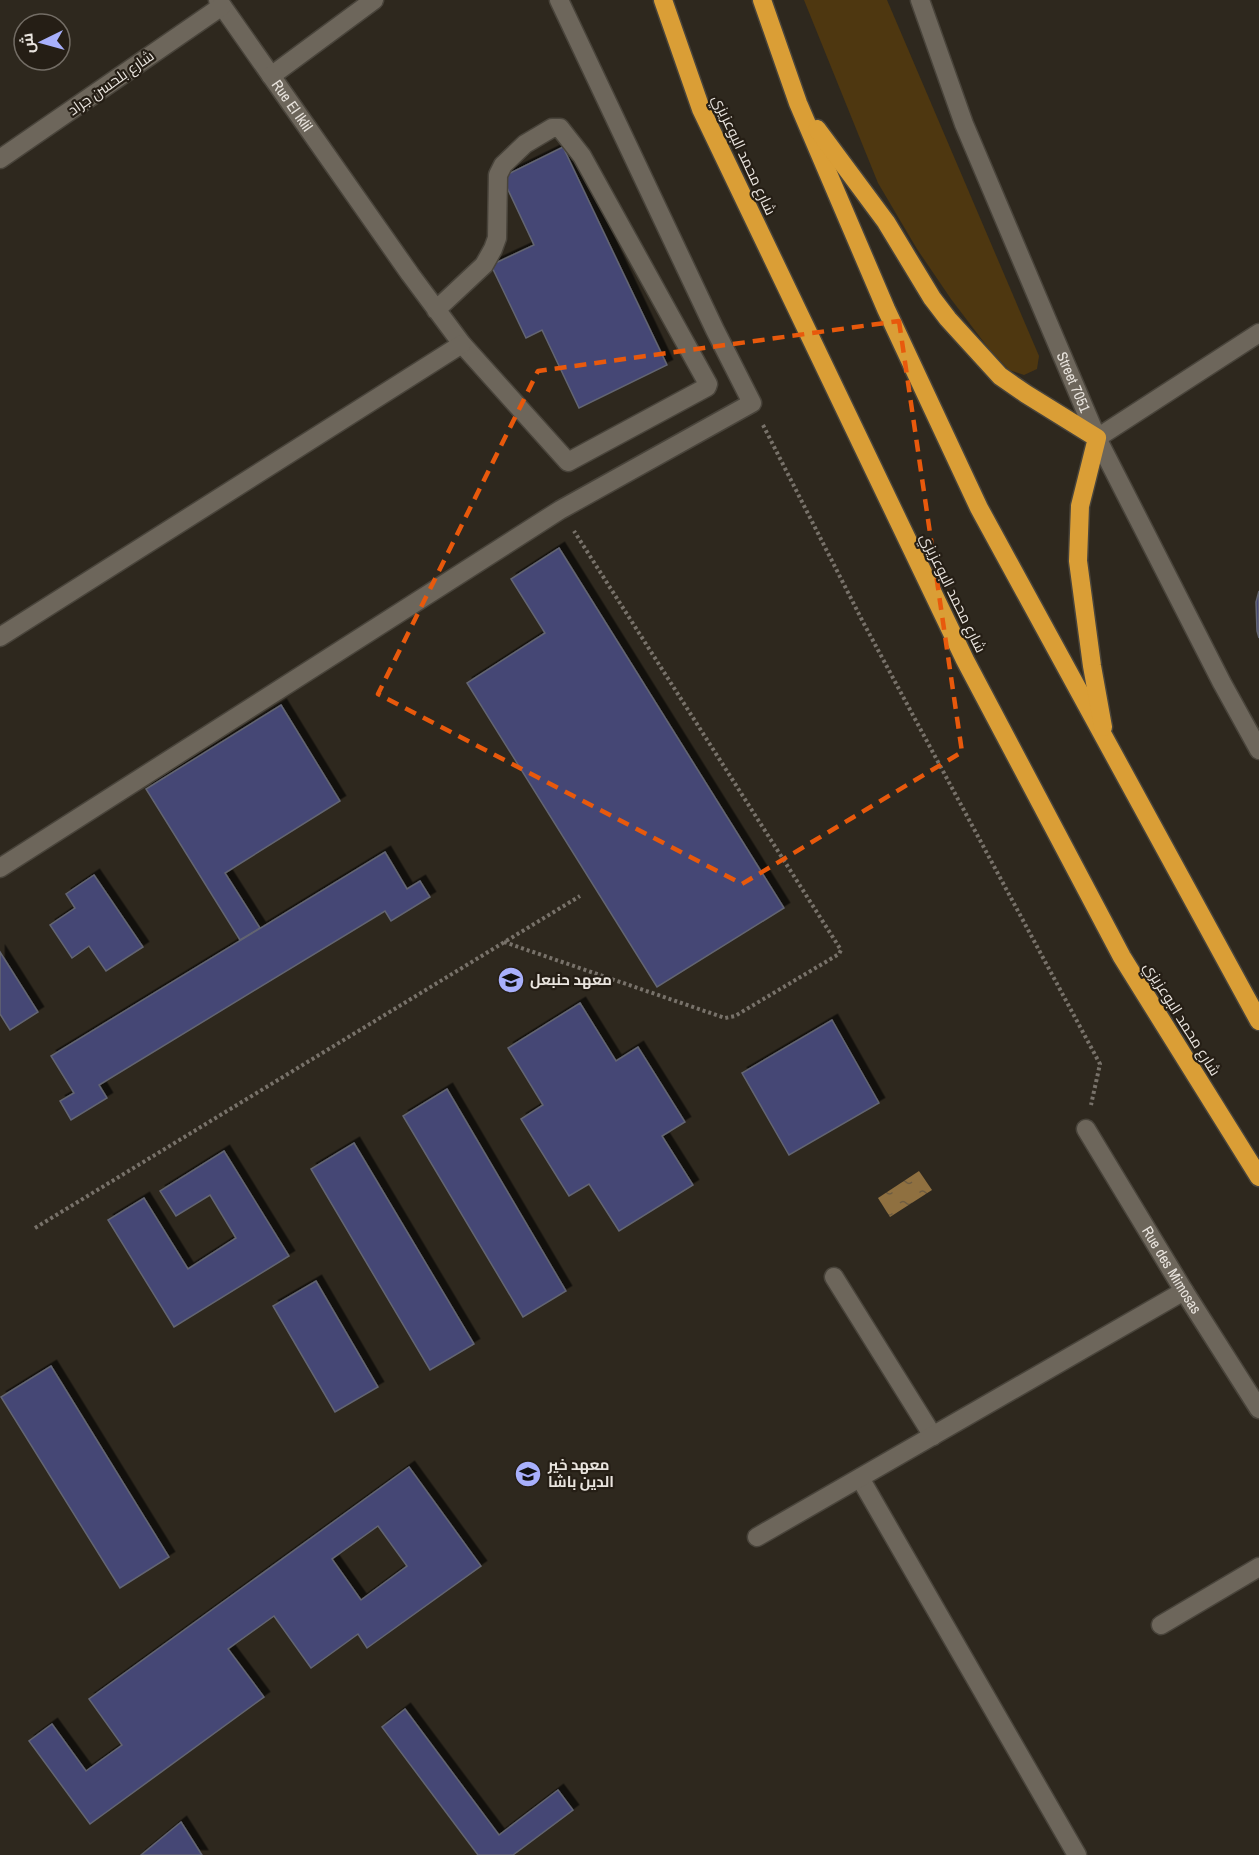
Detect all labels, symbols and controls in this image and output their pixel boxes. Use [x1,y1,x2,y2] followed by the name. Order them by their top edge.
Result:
[12,12,72,72] north arrow
[15,32,39,54] text: ش
[63,45,159,121] street label: شارع بلحسن جراد
[267,75,318,135] street label: Rue El Iklil
[706,91,782,219] street label: شارع محمد البوعزيزي
[1052,349,1096,416] street label: Street 7051
[914,530,991,657] street label: شارع محمد البوعزيزي
[1137,958,1226,1081] street label: شارع محمد البوعزيزي
[496,965,526,995] school or university icon: معهد حنبعل
[530,969,612,990] place label: معهد حنبعل
[1137,1222,1207,1318] street label: Rue des Mimosas
[547,1454,614,1492] place label: معهد خير الدين باشا
[513,1459,543,1489] school or university icon: معهد خير الدين باشا

